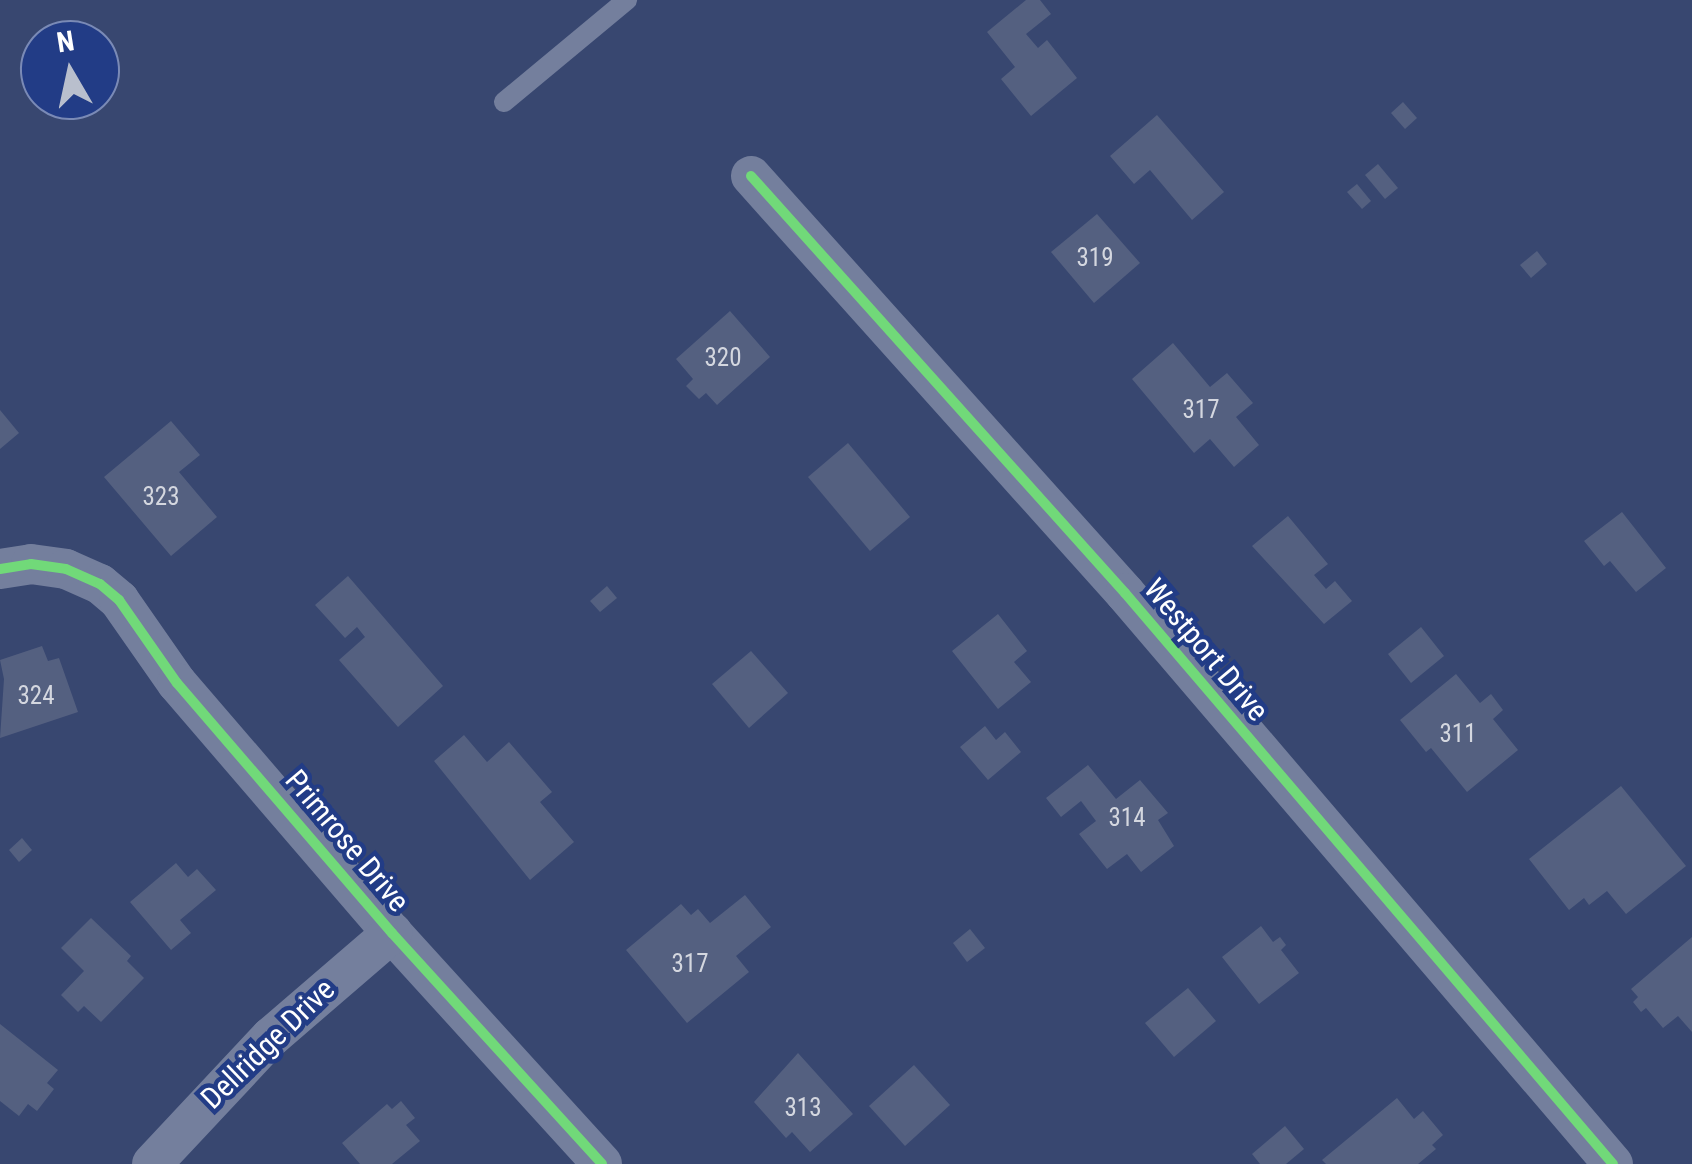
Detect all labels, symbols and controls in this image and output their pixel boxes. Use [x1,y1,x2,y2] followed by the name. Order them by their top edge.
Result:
[20,20,120,120] north arrow
[54,24,77,59] text: N
[1076,243,1114,273] house number: 319
[704,343,742,373] house number: 320
[1182,395,1220,425] house number: 317
[142,482,180,512] house number: 323
[1136,572,1276,728] street label: Westport Drive
[17,681,55,711] house number: 324
[1439,719,1477,749] house number: 311
[277,763,417,919] street label: Primrose Drive
[1108,803,1146,833] house number: 314
[671,949,709,979] house number: 317
[194,971,342,1117] street label: Dellridge Drive
[784,1093,822,1123] house number: 313

